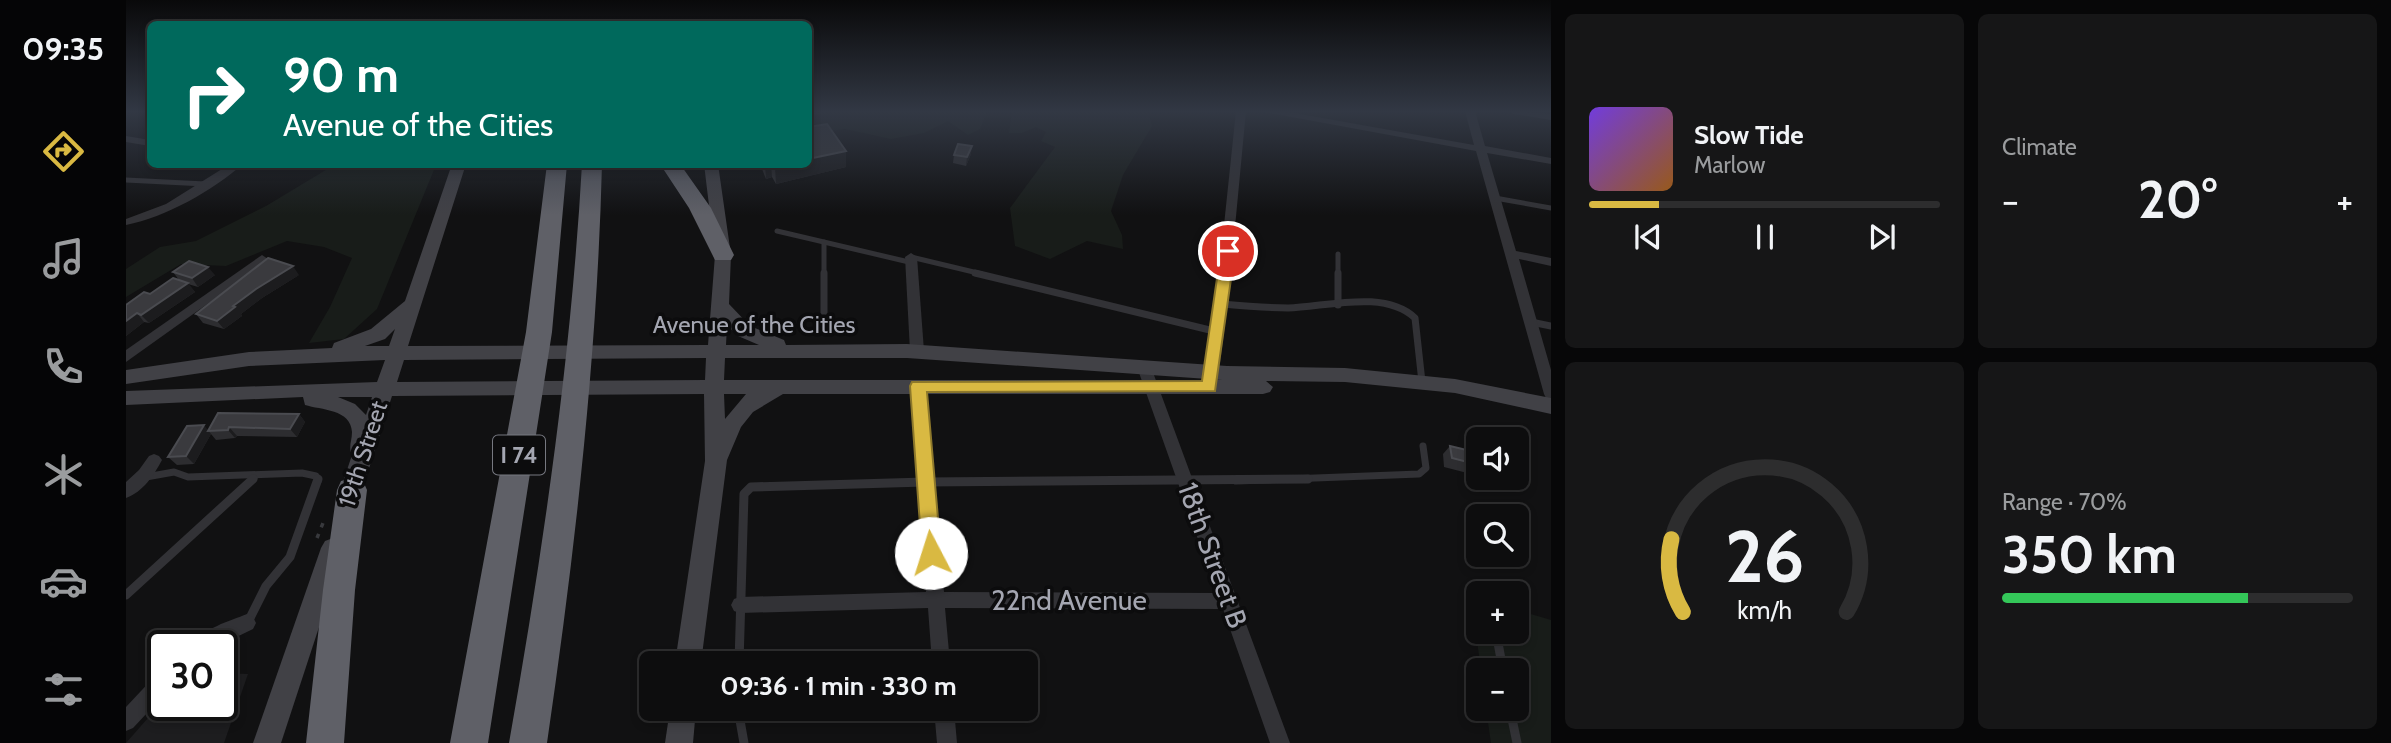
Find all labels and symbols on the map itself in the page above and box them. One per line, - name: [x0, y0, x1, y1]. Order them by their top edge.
- pin: [1198, 221, 1258, 281]
- street label: Avenue of the Cities: [653, 310, 855, 339]
- street label: 19th Street: [332, 397, 393, 510]
- road number: I 74: [493, 436, 545, 475]
- street label: 18th Street B: [1171, 478, 1255, 632]
- position arrow: [894, 516, 968, 590]
- street label: 22nd Avenue: [991, 583, 1147, 617]
- speed limit sign: 30: [147, 630, 238, 721]

